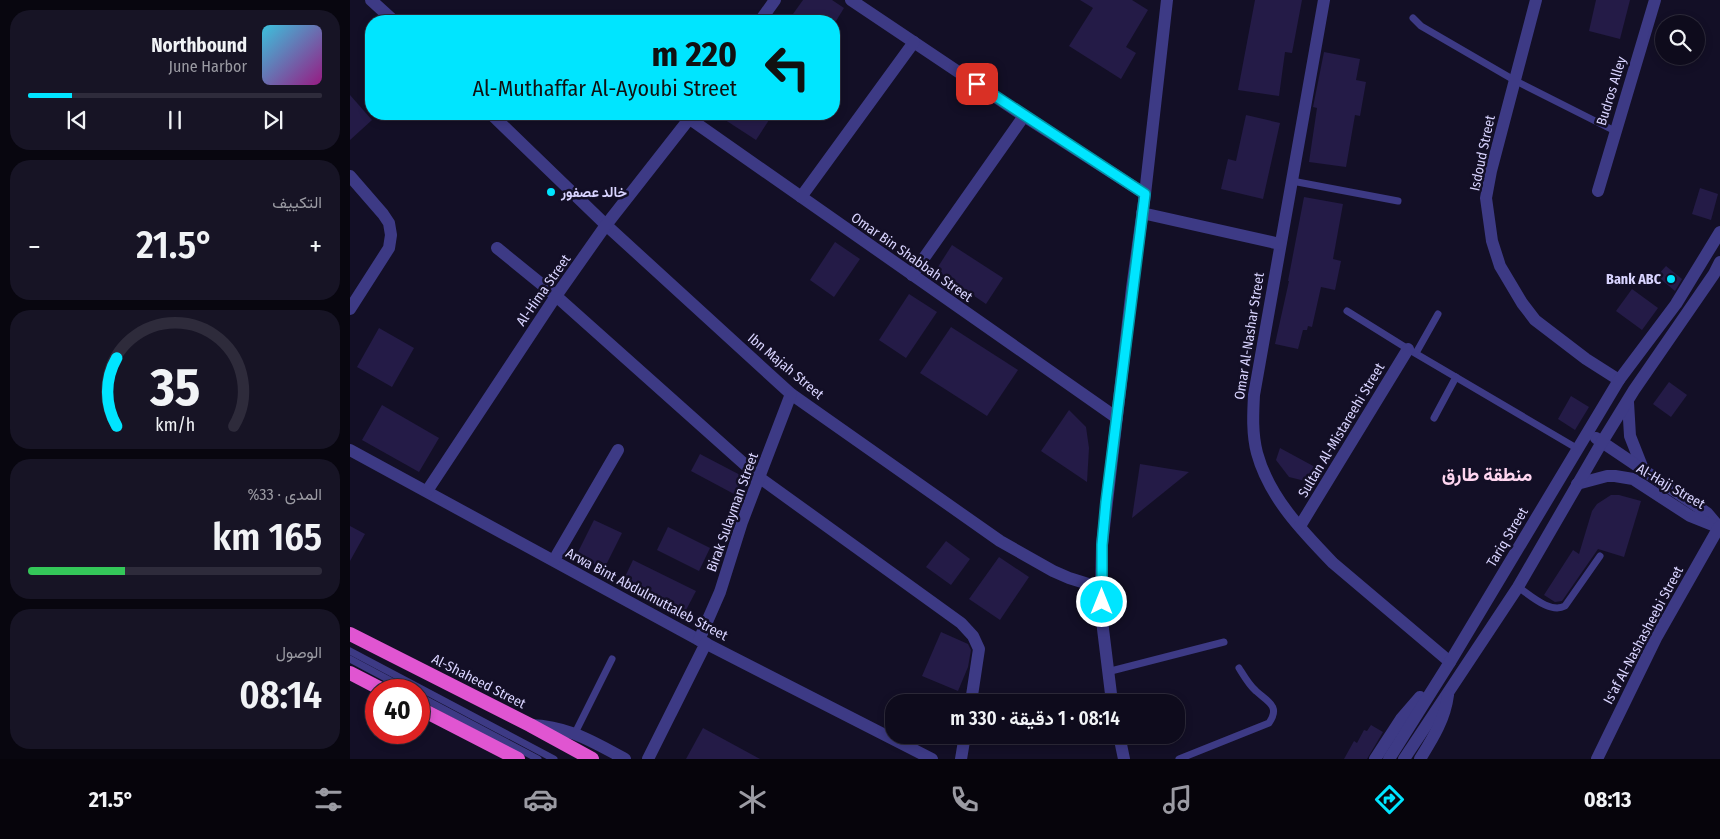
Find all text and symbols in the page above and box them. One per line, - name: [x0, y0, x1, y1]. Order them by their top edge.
- map controls: [1655, 15, 1705, 65]
- button: search: [1655, 15, 1705, 65]
- text: 220 m: [651, 33, 737, 75]
- text: Northbound: [151, 34, 247, 57]
- icon: left: [755, 35, 820, 100]
- street label: Budros Alley: [1593, 54, 1630, 128]
- text: June Harbor: [169, 57, 247, 76]
- pin: [956, 63, 998, 105]
- icon: arrive: [963, 70, 991, 98]
- text: Al-Muthaffar Al-Ayoubi Street: [472, 75, 737, 102]
- icon: previous: [63, 106, 91, 134]
- icon: pause: [161, 106, 189, 134]
- icon: next: [259, 106, 287, 134]
- street label: Isdoud Street: [1466, 113, 1499, 193]
- place label: خالد عصفور: [560, 184, 627, 201]
- marker: خالد عصفور: [545, 186, 557, 198]
- text: التكييف: [272, 193, 322, 212]
- street label: Omar Bin Shabbah Street: [848, 209, 976, 306]
- text: 21.5°: [136, 222, 214, 268]
- text: −: [28, 230, 41, 263]
- text: +: [309, 230, 322, 263]
- street label: Al-Hima Street: [513, 251, 575, 329]
- street label: Omar Al-Nashar Street: [1231, 271, 1268, 401]
- place label: Bank ABC: [1606, 271, 1662, 288]
- marker: Bank ABC: [1665, 273, 1677, 285]
- street label: Ibn Majah Street: [744, 330, 827, 403]
- text: 35: [149, 356, 200, 419]
- street label: Sultan Al-Mistareehi Street: [1295, 360, 1389, 501]
- text: km/h: [155, 414, 195, 436]
- street label: Birak Sulayman Street: [703, 450, 762, 574]
- street label: Al-Hajj Street: [1634, 460, 1708, 513]
- district label: منطقة طارق: [1442, 463, 1532, 487]
- text: المدى · 33%: [247, 485, 322, 504]
- street label: Tariq Street: [1483, 504, 1532, 570]
- text: 165 km: [212, 514, 322, 560]
- street label: Arwa Bint Abdulmuttaleb Street: [563, 545, 731, 645]
- street label: Is'af Al-Nashasheebi Street: [1600, 563, 1687, 707]
- position arrow: [1075, 575, 1127, 627]
- text: الوصول: [276, 643, 322, 662]
- street label: Al-Shaheed Street: [429, 650, 529, 713]
- text: 08:14: [239, 672, 322, 718]
- speed limit sign: 40: [365, 679, 430, 744]
- text: 08:14 · 1 دقيقة · 330 m: [950, 707, 1120, 730]
- icon: filters: [311, 782, 346, 817]
- icon: car: [523, 782, 558, 817]
- icon: climate: [735, 782, 770, 817]
- icon: phone: [947, 782, 982, 817]
- icon: music: [1160, 782, 1195, 817]
- icon: directions: [1372, 782, 1407, 817]
- text: 21.5°: [89, 786, 134, 813]
- text: 08:13: [1584, 786, 1631, 813]

